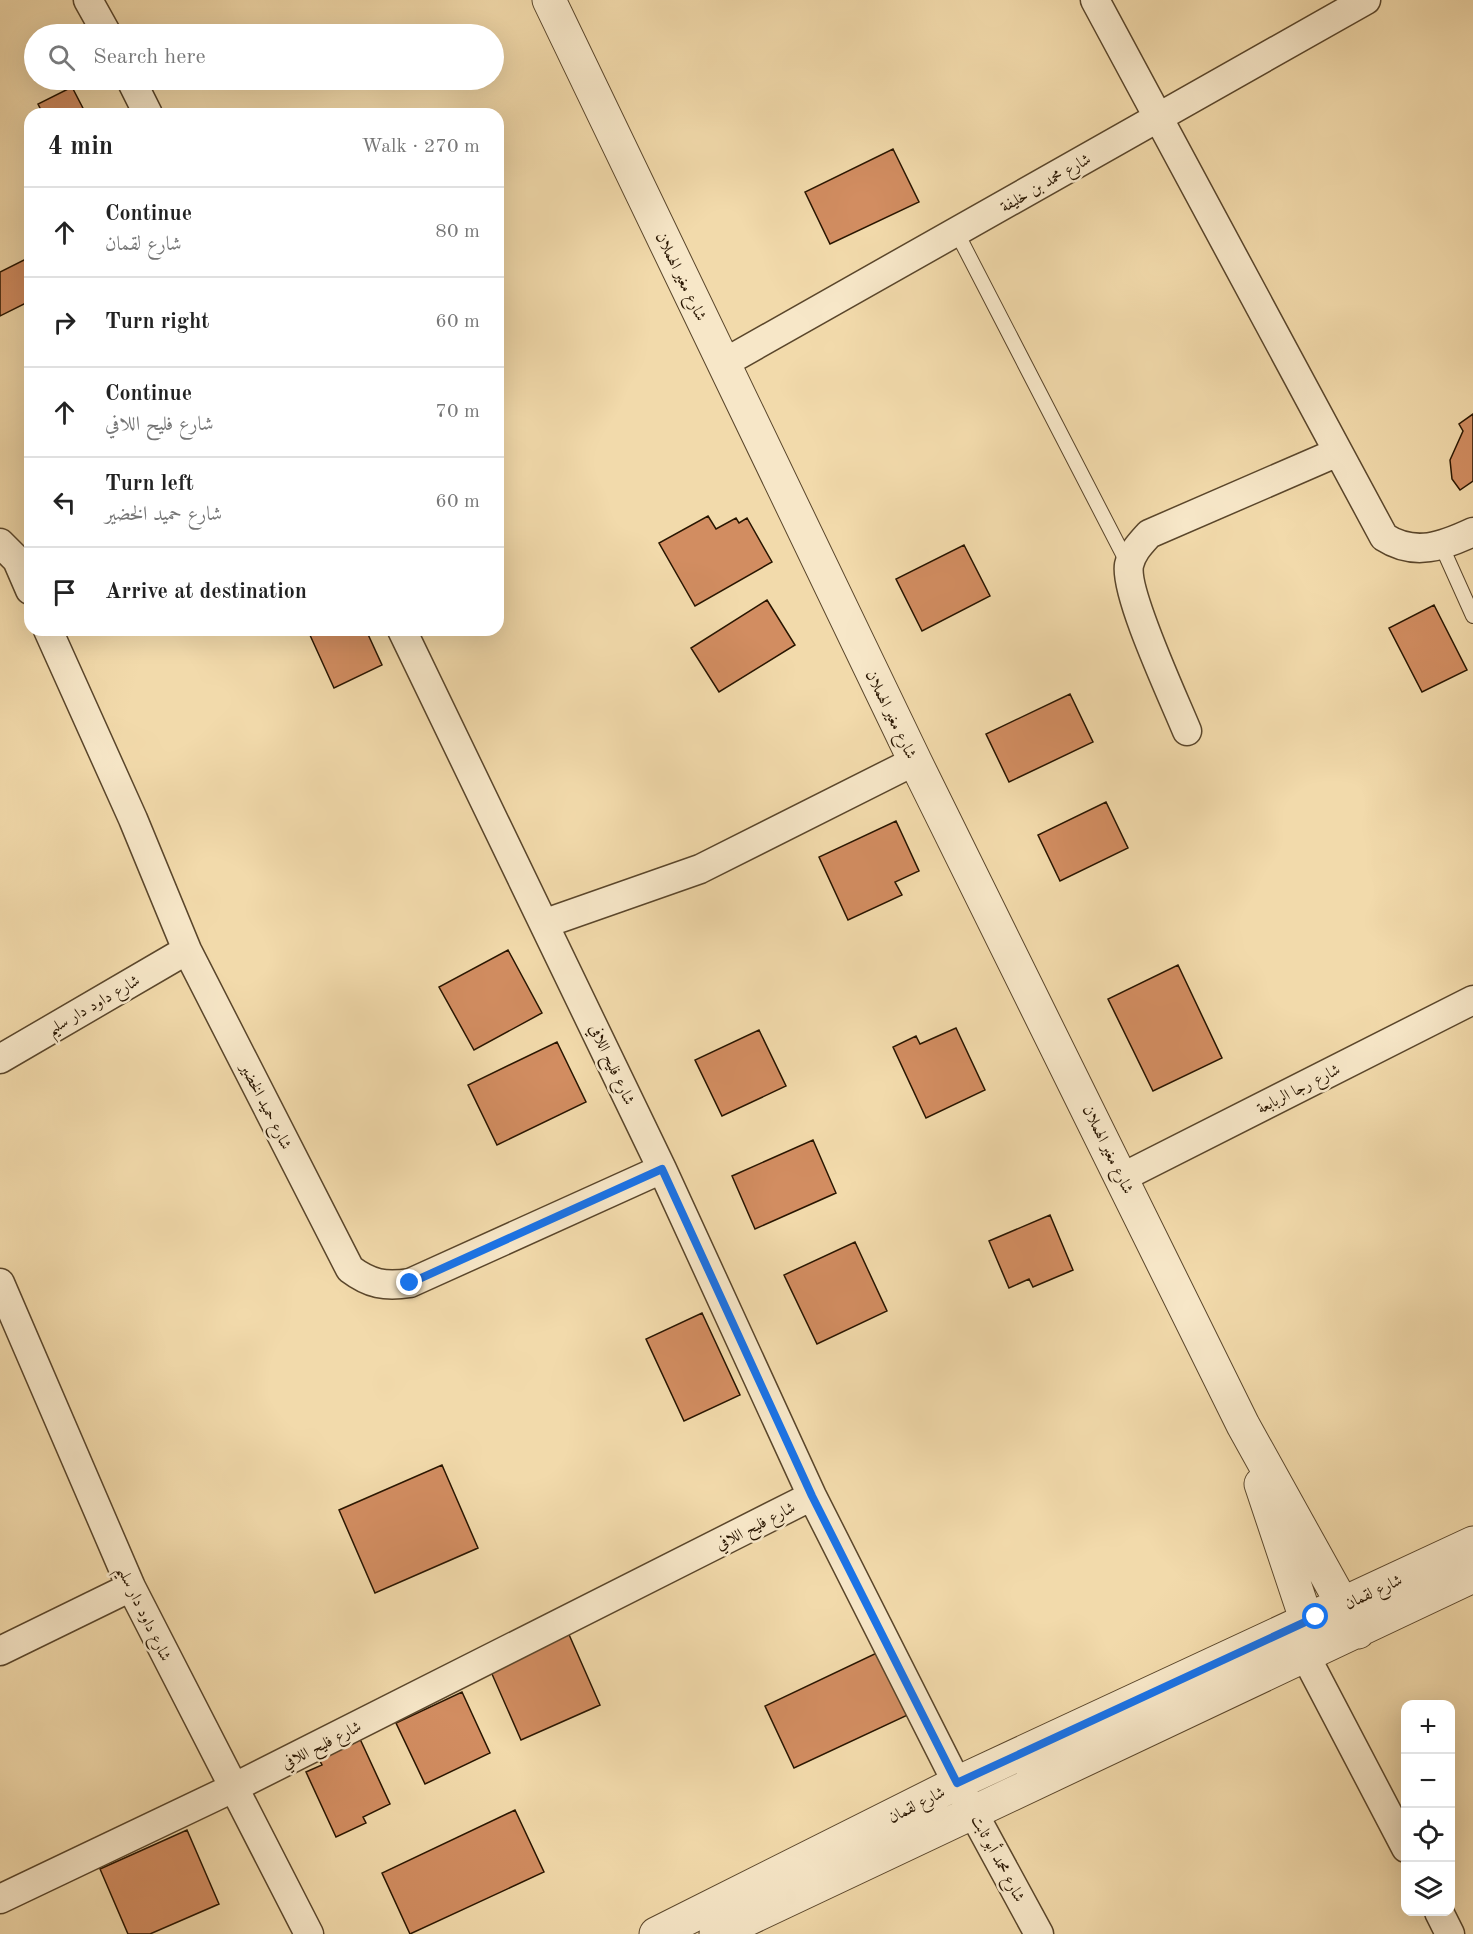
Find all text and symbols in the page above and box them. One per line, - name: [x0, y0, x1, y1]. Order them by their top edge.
- search box: [24, 24, 504, 90]
- icon: search: [45, 41, 78, 74]
- text: Search here: [93, 46, 206, 68]
- text: 4 min: [48, 134, 113, 160]
- text: Walk · 270 m: [361, 137, 480, 157]
- street label: شارع محمد بن خليفة: [998, 151, 1096, 219]
- text: Continue: [105, 203, 192, 225]
- icon: ahead: [48, 216, 81, 249]
- text: 80 m: [435, 222, 480, 242]
- street label: شارع مغير الهملان: [648, 230, 708, 325]
- text: شارع لقمان: [105, 235, 182, 255]
- icon: right: [48, 306, 81, 339]
- text: Turn right: [105, 311, 209, 333]
- text: 60 m: [435, 312, 480, 332]
- text: Continue: [105, 383, 192, 405]
- icon: ahead: [48, 396, 81, 429]
- text: 70 m: [435, 402, 480, 422]
- text: شارع فليح اللافي: [105, 415, 214, 435]
- text: Turn left: [105, 473, 194, 495]
- icon: left: [48, 486, 81, 519]
- text: 60 m: [435, 492, 480, 512]
- text: شارع حميد الخضير: [105, 505, 222, 525]
- icon: arrive: [48, 576, 81, 609]
- text: Arrive at destination: [105, 581, 307, 603]
- street label: شارع مغير الهملان: [858, 668, 918, 763]
- street label: شارع داود دار سليم: [45, 973, 146, 1045]
- street label: شارع فليح اللافي: [581, 1022, 638, 1110]
- street label: شارع حميد الخضير: [232, 1060, 294, 1154]
- street label: شارع رجا الربابعة: [1254, 1061, 1345, 1121]
- street label: شارع مغير الهملان: [1075, 1103, 1135, 1198]
- route end: [396, 1269, 422, 1295]
- street label: شارع فليح اللافي: [713, 1499, 800, 1558]
- street label: شارع داود دار سليم: [107, 1564, 173, 1667]
- street label: شارع لقمان: [1343, 1573, 1407, 1617]
- route start: [1302, 1603, 1328, 1629]
- map controls: [1401, 1700, 1455, 1916]
- button: +: [1401, 1700, 1455, 1754]
- street label: شارع فليح اللافي: [279, 1718, 366, 1777]
- button: −: [1401, 1754, 1455, 1808]
- street label: شارع لقمان: [886, 1785, 950, 1830]
- button: locate: [1401, 1808, 1455, 1862]
- street label: شارع محمد أبو ثابت: [964, 1811, 1031, 1907]
- button: layers: [1401, 1862, 1455, 1916]

